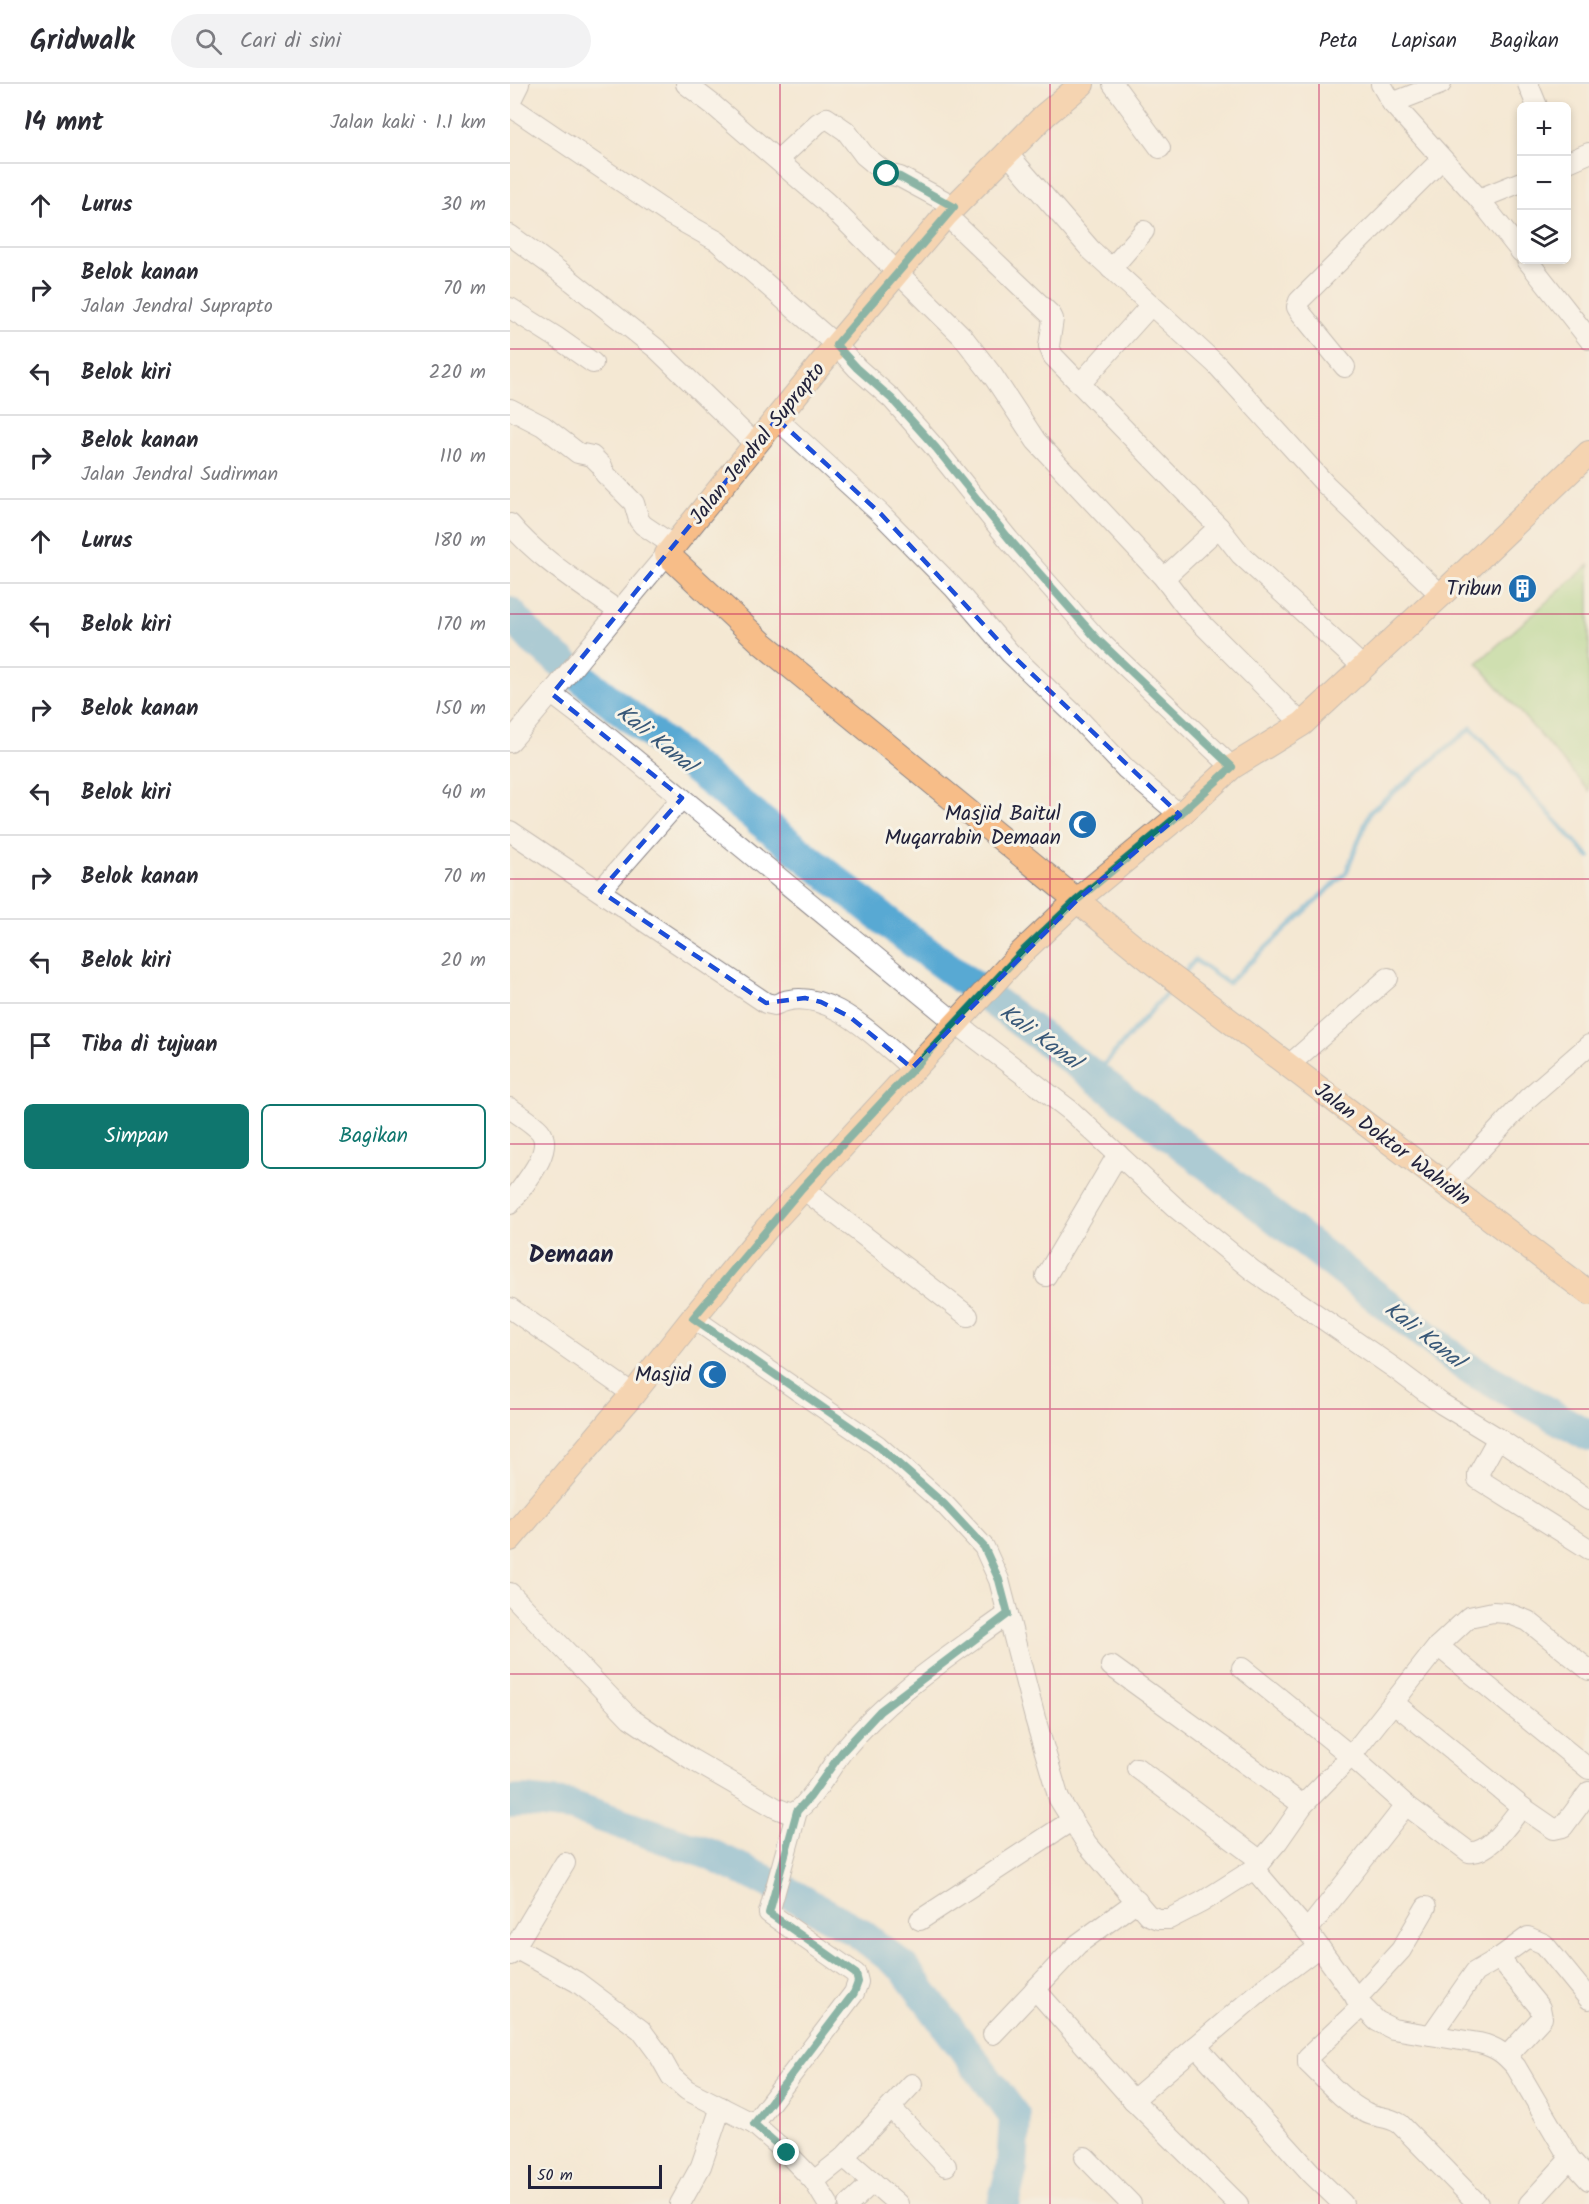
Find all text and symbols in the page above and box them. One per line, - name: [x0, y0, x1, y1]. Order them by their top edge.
- search box: [171, 14, 591, 68]
- text: Gridwalk: [30, 19, 135, 64]
- text: Cari di sini: [240, 24, 341, 59]
- icon: search: [192, 25, 225, 58]
- text: Peta: [1319, 25, 1358, 58]
- text: Lapisan: [1391, 25, 1457, 58]
- text: Bagikan: [1490, 25, 1559, 58]
- text: 14 mnt: [24, 102, 103, 144]
- map controls: [1517, 102, 1571, 264]
- button: +: [1517, 102, 1571, 156]
- text: Jalan kaki · 1.1 km: [330, 107, 486, 139]
- button: −: [1517, 156, 1571, 210]
- route start: [873, 160, 899, 186]
- text: Lurus: [81, 188, 133, 223]
- icon: ahead: [24, 189, 57, 222]
- text: 30 m: [441, 189, 486, 221]
- button: layers: [1517, 210, 1571, 264]
- text: Belok kanan: [81, 256, 198, 291]
- icon: right: [24, 273, 57, 306]
- text: 70 m: [443, 273, 486, 305]
- text: Jalan Jendral Suprapto: [81, 291, 273, 323]
- street label: Jalan Jendral Suprapto: [682, 355, 834, 533]
- text: Belok kiri: [81, 356, 171, 391]
- icon: left: [24, 357, 57, 390]
- text: 220 m: [429, 357, 486, 389]
- text: Belok kanan: [81, 424, 198, 459]
- icon: right: [24, 441, 57, 474]
- text: 110 m: [440, 441, 486, 473]
- text: Jalan Jendral Sudirman: [81, 459, 278, 491]
- text: Lurus: [81, 524, 133, 559]
- icon: ahead: [24, 525, 57, 558]
- text: 180 m: [434, 525, 486, 557]
- building icon: Tribun: [1507, 572, 1539, 604]
- place label: Tribun: [1446, 573, 1502, 606]
- text: Belok kiri: [81, 608, 171, 643]
- icon: left: [24, 609, 57, 642]
- text: 170 m: [437, 609, 486, 641]
- text: Belok kanan: [81, 692, 198, 727]
- icon: right: [24, 693, 57, 726]
- text: 150 m: [435, 693, 486, 725]
- water label: Kali Kanal: [608, 697, 706, 786]
- text: Belok kiri: [81, 776, 171, 811]
- icon: left: [24, 777, 57, 810]
- text: 40 m: [441, 777, 486, 809]
- place label: Masjid Baitul Muqarrabin Demaan: [885, 798, 1061, 855]
- mosque icon: Masjid Baitul Muqarrabin Demaan: [1066, 809, 1098, 841]
- text: Belok kanan: [81, 860, 198, 895]
- icon: right: [24, 861, 57, 894]
- text: 70 m: [443, 861, 486, 893]
- text: Belok kiri: [81, 944, 171, 979]
- icon: left: [24, 945, 57, 978]
- text: 20 m: [440, 945, 486, 977]
- water label: Kali Kanal: [991, 996, 1091, 1082]
- text: Tiba di tujuan: [81, 1028, 217, 1063]
- icon: arrive: [24, 1029, 57, 1062]
- street label: Jalan Doktor Wahidin: [1307, 1075, 1478, 1215]
- button: Simpan: [24, 1104, 249, 1169]
- button: Bagikan: [261, 1104, 486, 1169]
- district label: Demaan: [528, 1236, 614, 1275]
- water label: Kali Kanal: [1376, 1293, 1475, 1381]
- mosque icon: Masjid: [696, 1358, 728, 1390]
- place label: Masjid: [635, 1359, 692, 1392]
- route end: [773, 2139, 799, 2165]
- scale bar: [528, 2162, 662, 2190]
- text: 50 m: [537, 2163, 573, 2188]

